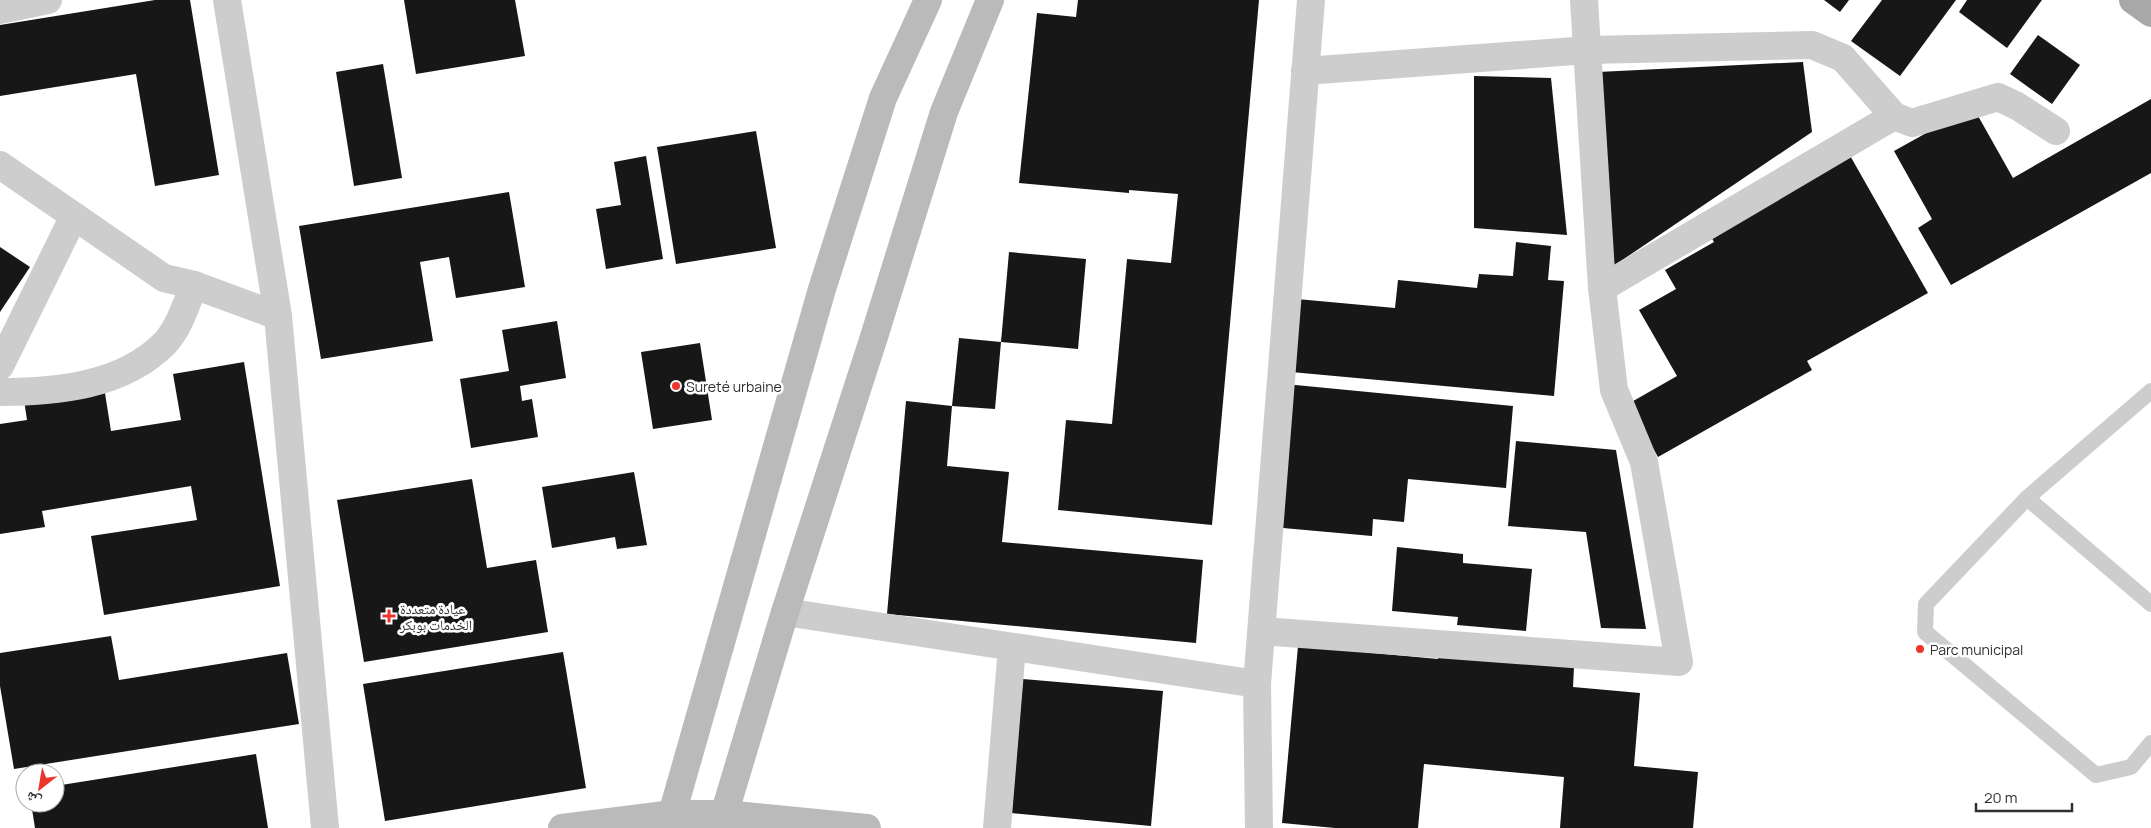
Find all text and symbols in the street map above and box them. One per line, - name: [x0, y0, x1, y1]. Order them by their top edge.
- place label: Sureté urbaine: [686, 377, 782, 396]
- marker: Sureté urbaine: [670, 380, 682, 392]
- place label: عيادة متعددة الخدمات بوبكر: [399, 599, 472, 634]
- marker: عيادة متعددة الخدمات بوبكر: [382, 609, 396, 623]
- place label: Parc municipal: [1930, 640, 2023, 659]
- marker: Parc municipal: [1914, 643, 1926, 655]
- north arrow: [15, 763, 65, 813]
- scale bar: [1976, 780, 2072, 812]
- text: 20 m: [1984, 787, 2017, 808]
- text: ش: [22, 788, 44, 812]

